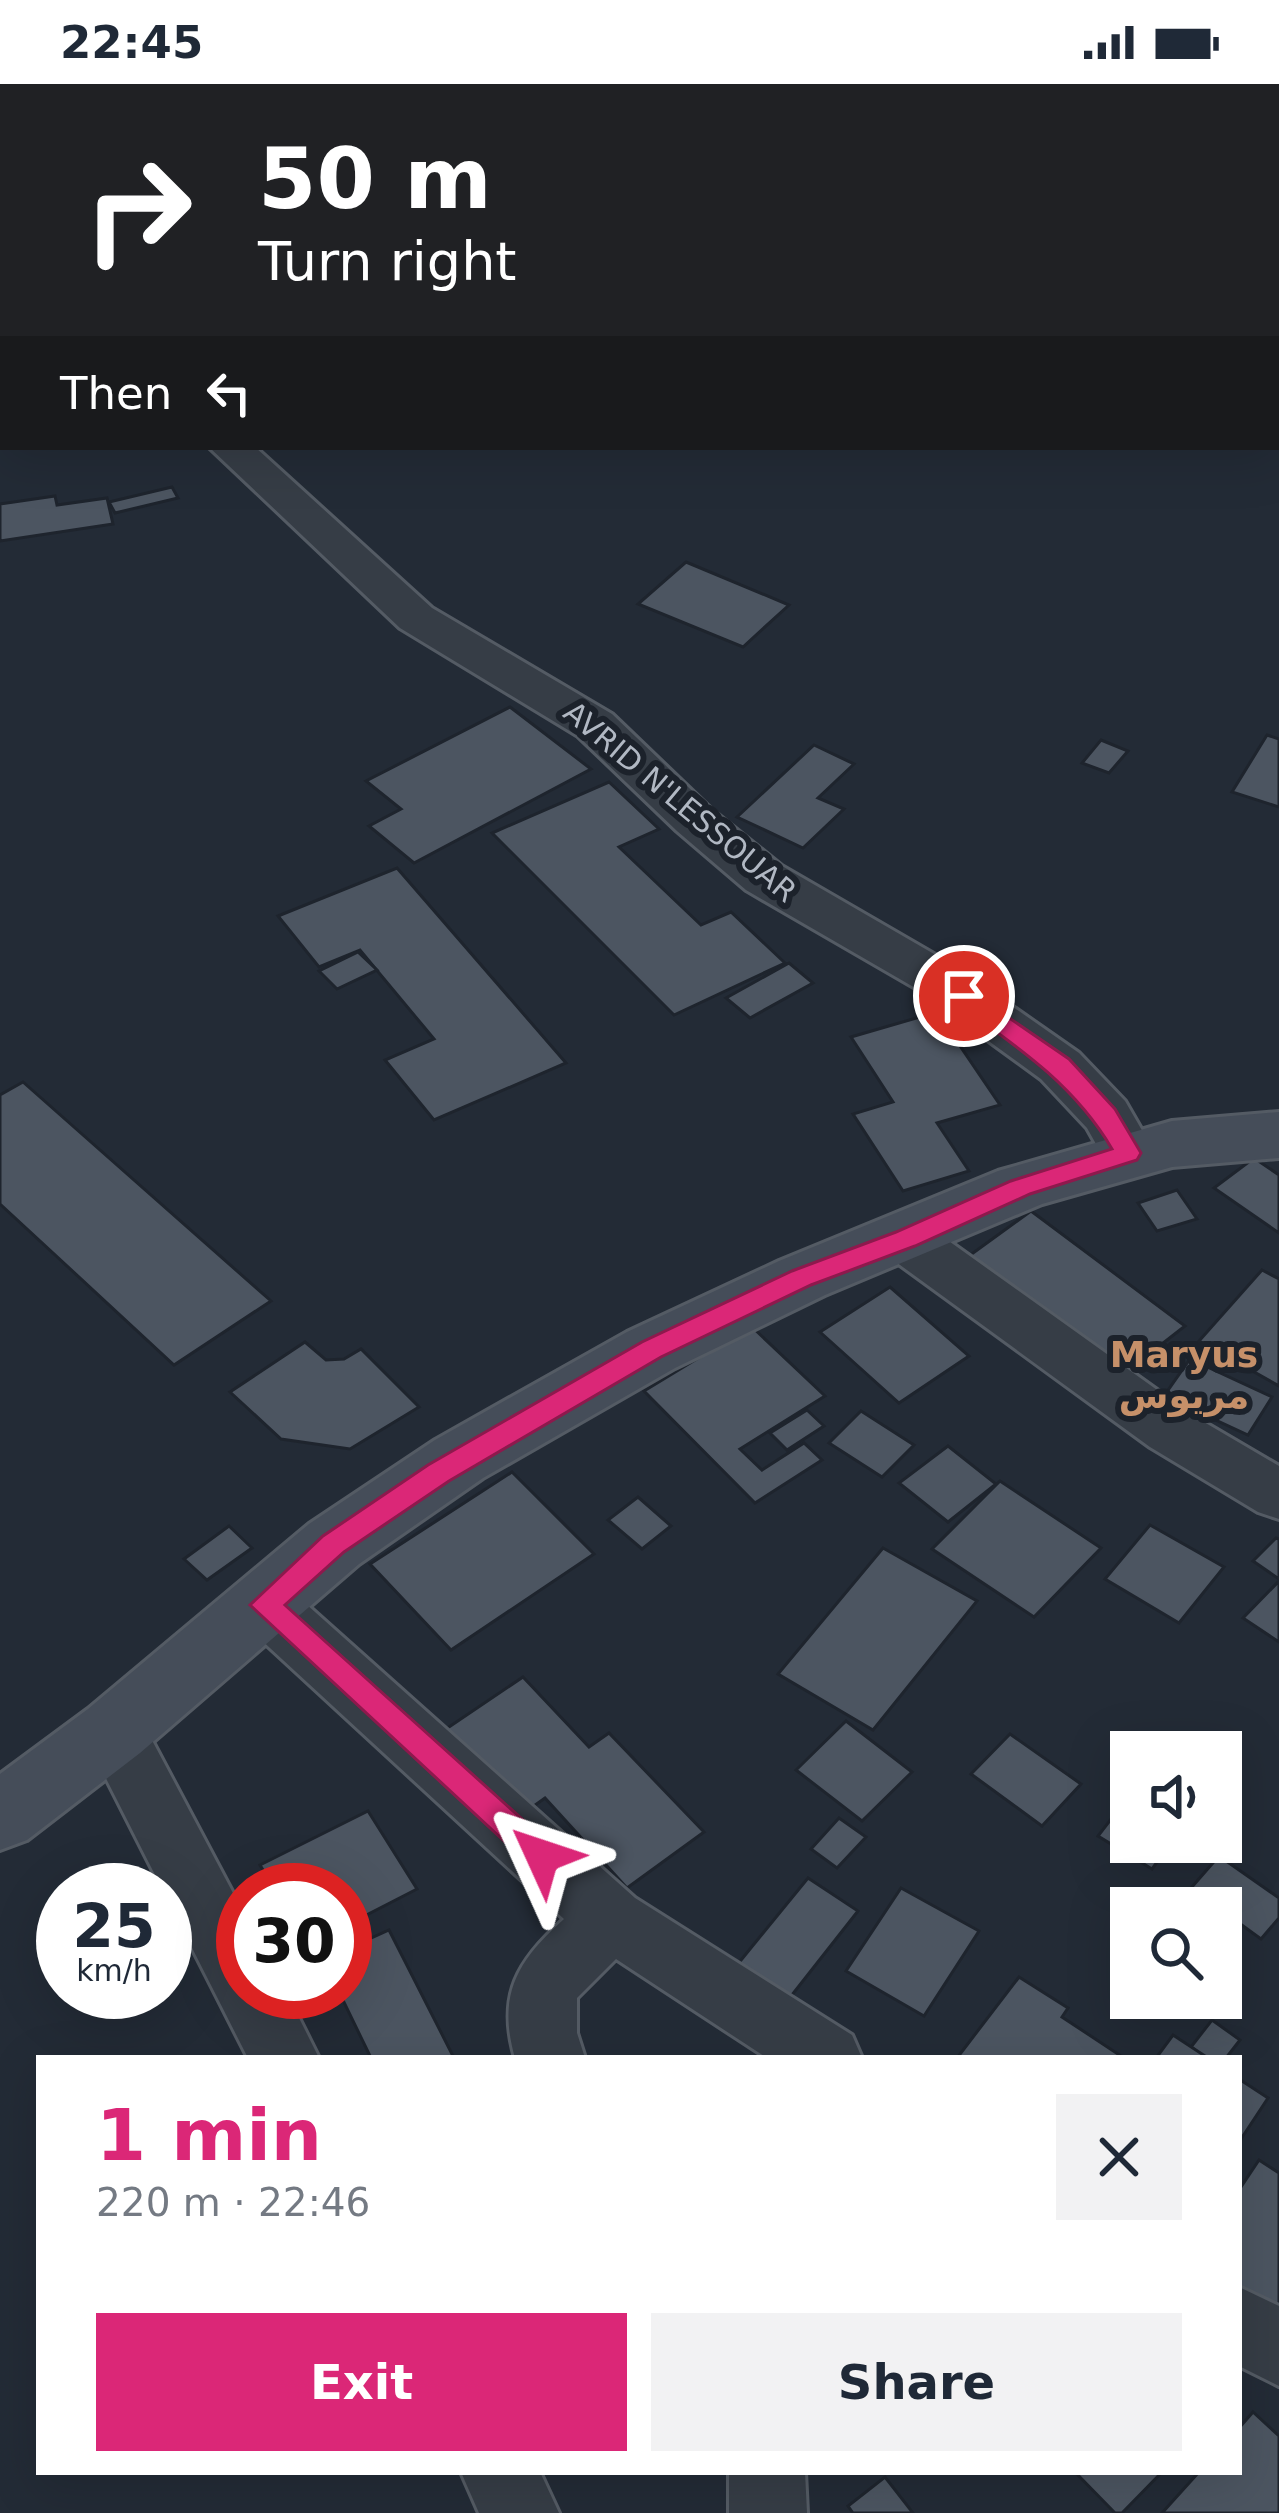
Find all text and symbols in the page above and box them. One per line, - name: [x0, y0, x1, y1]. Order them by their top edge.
- text: 22:45: [60, 16, 203, 69]
- text: 50 m: [258, 130, 492, 228]
- icon: right: [60, 132, 216, 288]
- text: Turn right: [258, 230, 517, 293]
- icon: left: [196, 360, 262, 426]
- text: Then: [60, 367, 172, 420]
- street label: AVRID N'LESSOUAR: [557, 694, 804, 909]
- pin: [913, 945, 1015, 1047]
- icon: arrive: [931, 963, 997, 1029]
- district label: Maryus مريوس: [1110, 1334, 1258, 1417]
- map controls: [1110, 1731, 1242, 2019]
- button: sound: [1110, 1731, 1242, 1863]
- position arrow: [479, 1793, 605, 1919]
- speed limit sign: 30: [216, 1863, 372, 2019]
- button: search: [1110, 1887, 1242, 2019]
- text: 25: [72, 1891, 156, 1961]
- text: km/h: [76, 1953, 152, 1988]
- text: 1 min: [96, 2093, 322, 2177]
- button: close: [1056, 2094, 1182, 2220]
- text: 220 m · 22:46: [96, 2180, 370, 2225]
- button: Exit: [96, 2313, 627, 2451]
- button: Share: [651, 2313, 1182, 2451]

